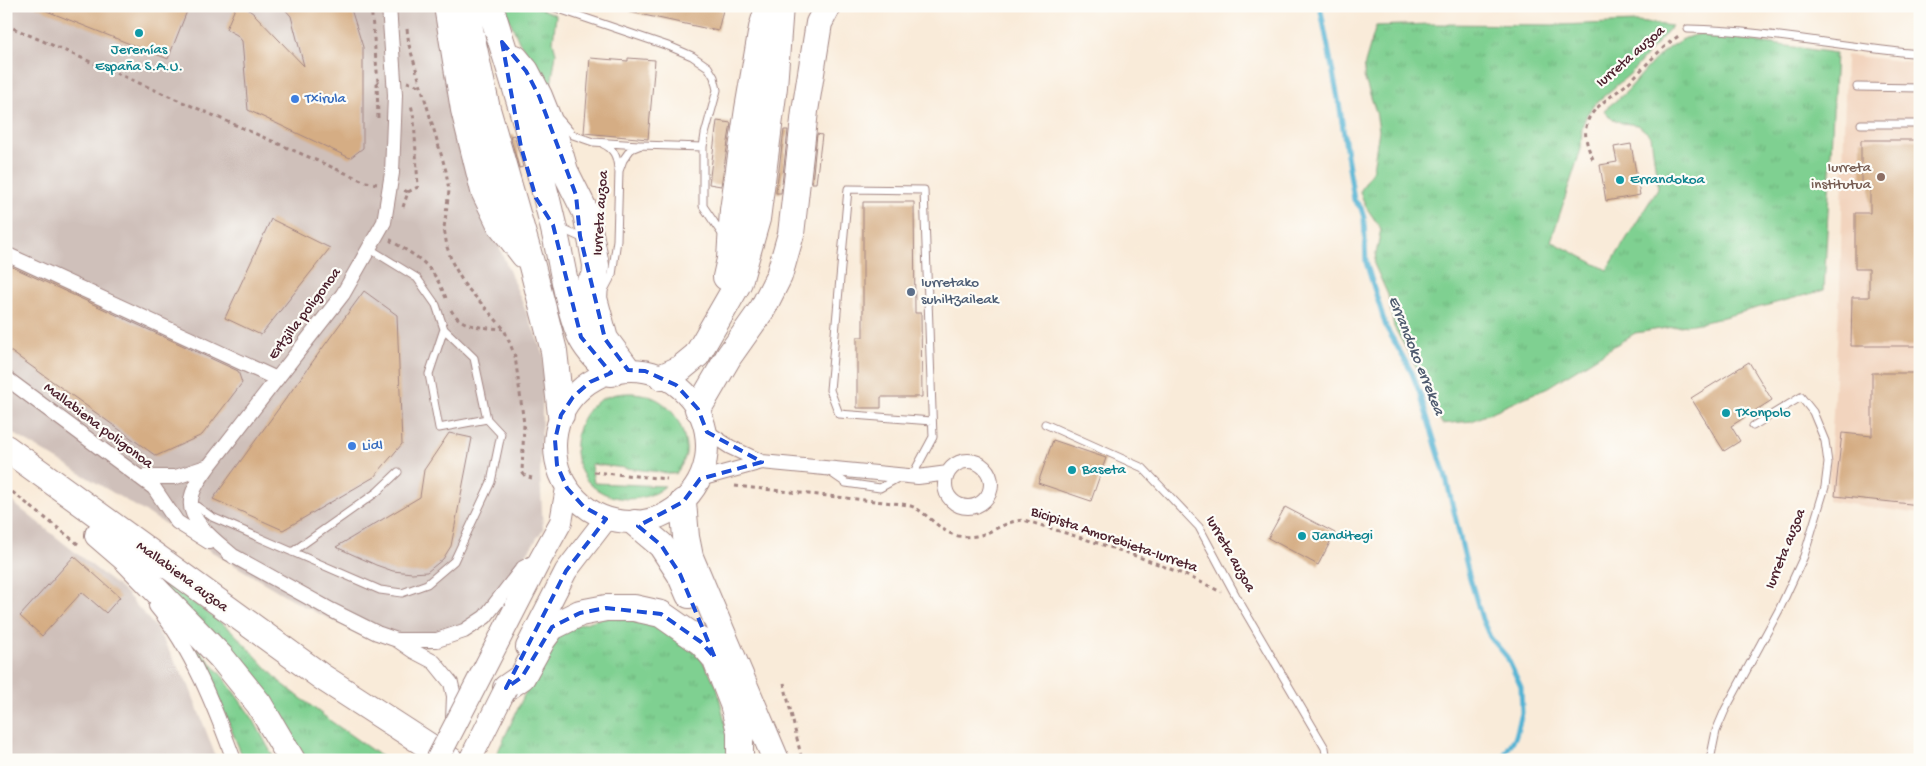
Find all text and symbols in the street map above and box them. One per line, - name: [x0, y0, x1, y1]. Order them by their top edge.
- street label: Iurreta auzoa: [1593, 22, 1670, 92]
- marker: Jeremías España S.A.U.: [133, 27, 145, 39]
- place label: Jeremías España S.A.U.: [95, 41, 183, 76]
- place label: Txirula: [304, 90, 347, 108]
- marker: Txirula: [289, 93, 301, 105]
- place label: Iurreta institutua: [1811, 159, 1872, 194]
- street label: Iurreta auzoa: [589, 169, 613, 256]
- place label: Errandokoa: [1630, 171, 1705, 189]
- marker: Iurreta institutua: [1875, 171, 1887, 183]
- marker: Errandokoa: [1614, 174, 1626, 186]
- street label: Ertzilla poligonoa: [265, 264, 346, 364]
- place label: Iurretako suhiltzaileak: [921, 274, 1000, 309]
- marker: Iurretako suhiltzaileak: [905, 286, 917, 298]
- water label: Errandoko errekea: [1382, 294, 1448, 419]
- street label: Mallabiena poligonoa: [40, 379, 157, 474]
- place label: Txonpolo: [1735, 404, 1791, 422]
- marker: Txonpolo: [1720, 407, 1732, 419]
- place label: Lidl: [362, 437, 383, 455]
- marker: Lidl: [346, 440, 358, 452]
- place label: Baseta: [1081, 461, 1126, 479]
- marker: Baseta: [1066, 464, 1078, 476]
- street label: Bicipista Amorebieta-Iurreta: [1027, 503, 1200, 577]
- street label: Iurreta auzoa: [1762, 506, 1811, 592]
- street label: Iurreta auzoa: [1201, 513, 1259, 596]
- place label: Janditegi: [1312, 527, 1373, 545]
- marker: Janditegi: [1296, 530, 1308, 542]
- street label: Mallabiena auzoa: [132, 537, 232, 617]

